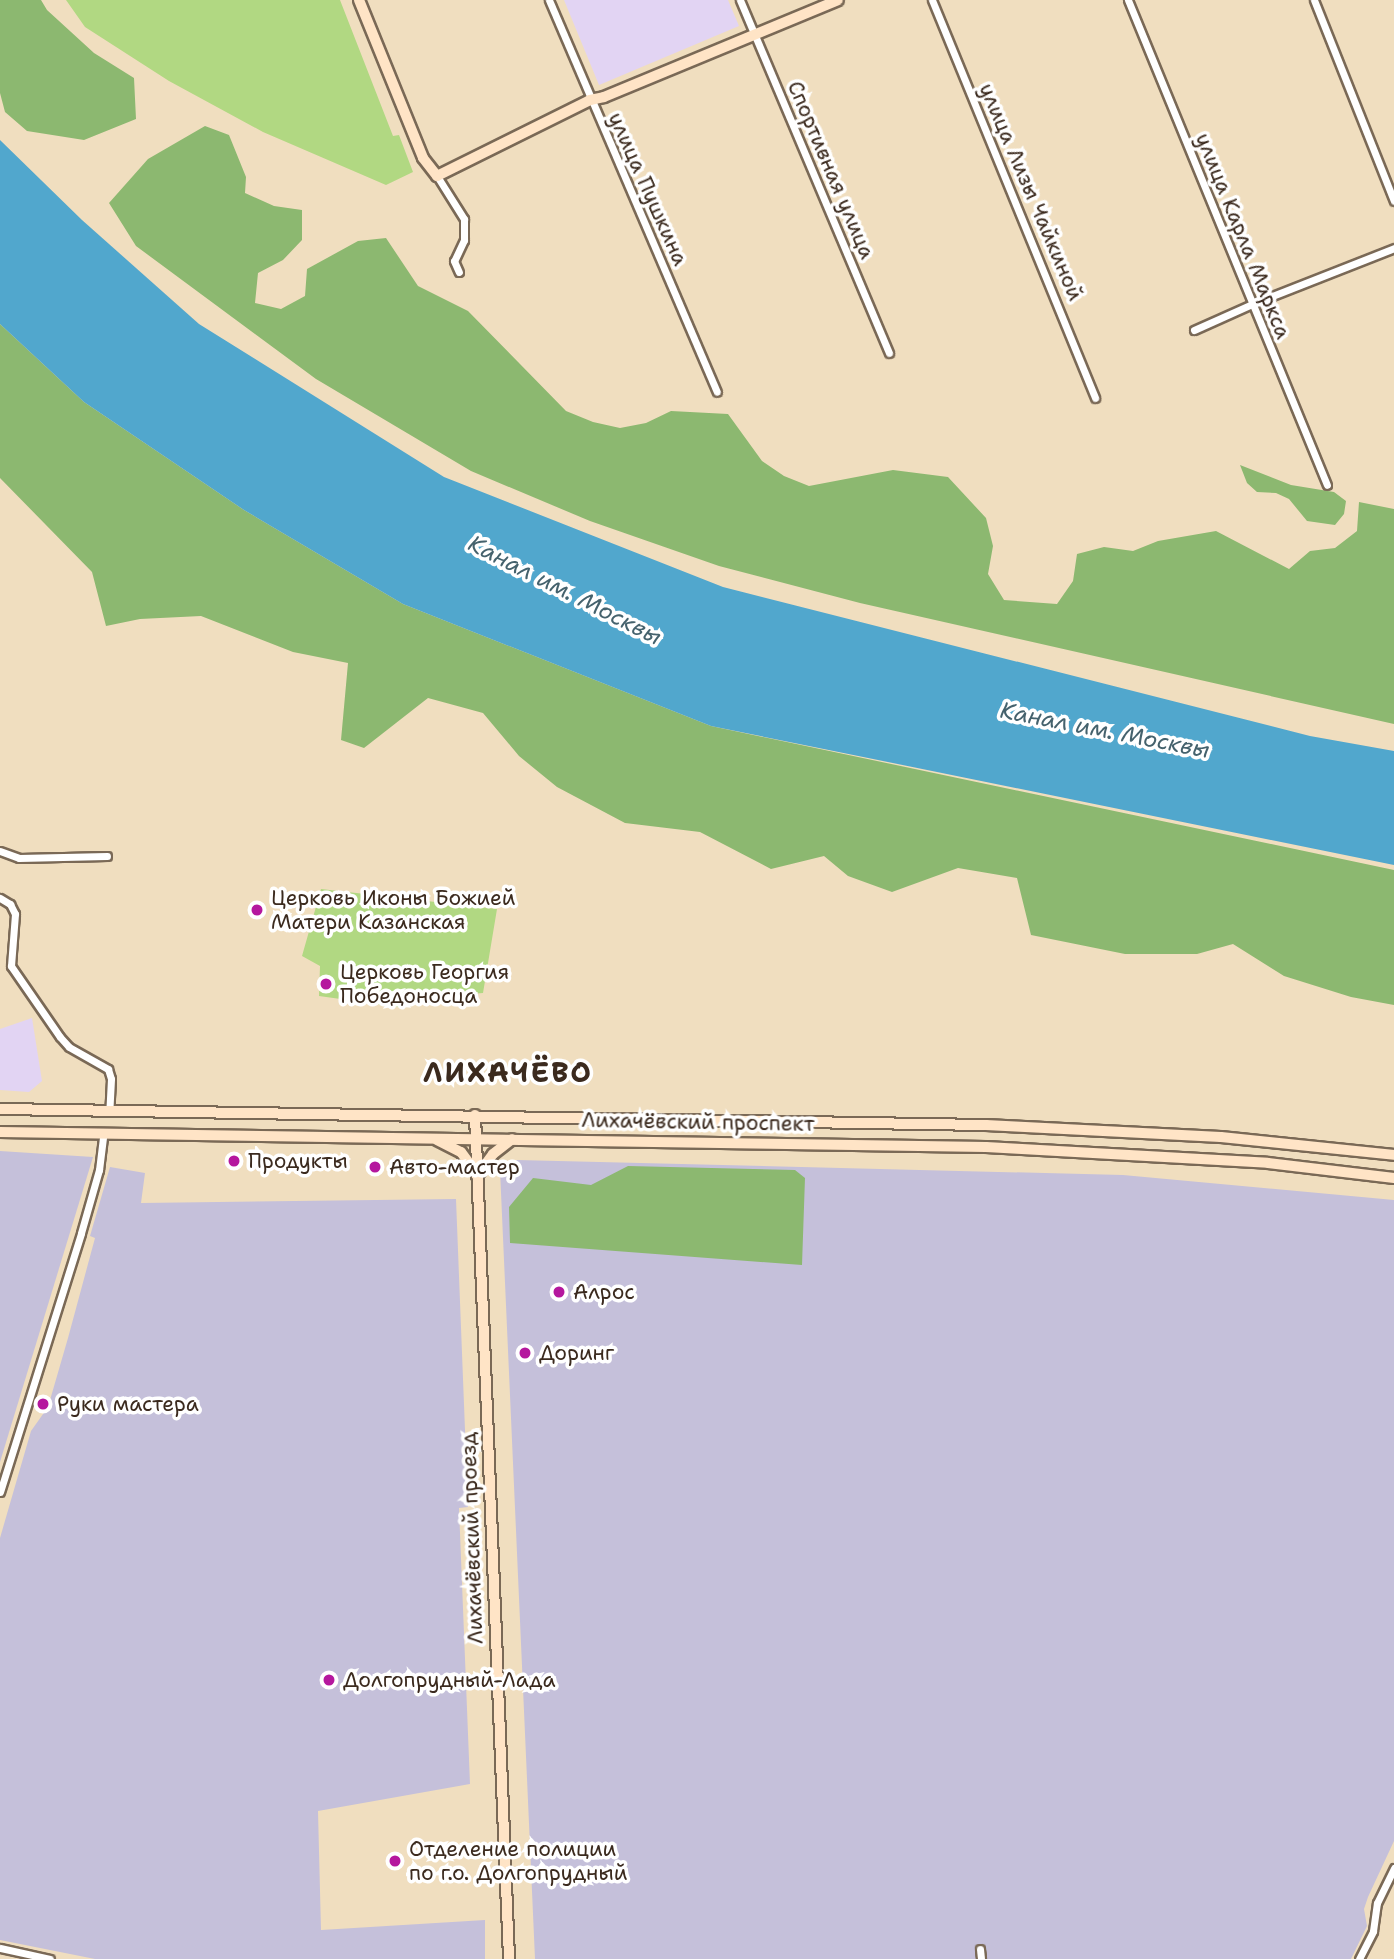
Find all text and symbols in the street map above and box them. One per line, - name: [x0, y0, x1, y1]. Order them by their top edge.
- street label: Спортивная улица: [782, 77, 880, 263]
- street label: улица Лизы Чайкиной: [974, 80, 1088, 304]
- street label: улица Пушкина: [603, 109, 693, 269]
- street label: улица Карла Маркса: [1190, 129, 1296, 343]
- water label: Канал им. Москвы: [464, 529, 666, 651]
- water label: Канал им. Москвы: [998, 696, 1212, 764]
- place label: Церковь Иконы Божией Матери Казанская: [271, 885, 515, 935]
- marker: Церковь Иконы Божией Матери Казанская: [249, 902, 265, 918]
- place label: Церковь Георгия Победоносца: [340, 959, 509, 1009]
- marker: Церковь Георгия Победоносца: [318, 976, 334, 992]
- district label: ЛИХАЧЁВО: [424, 1055, 592, 1089]
- street label: Лихачёвский проспект: [581, 1107, 815, 1137]
- place label: Продукты: [248, 1148, 348, 1174]
- marker: Продукты: [226, 1153, 242, 1169]
- place label: Авто-мастер: [389, 1154, 520, 1180]
- marker: Авто-мастер: [367, 1159, 383, 1175]
- place label: Алрос: [573, 1279, 635, 1305]
- marker: Алрос: [551, 1284, 567, 1300]
- place label: Доринг: [539, 1340, 614, 1366]
- marker: Доринг: [517, 1345, 533, 1361]
- place label: Руки мастера: [57, 1391, 199, 1417]
- marker: Руки мастера: [35, 1396, 51, 1412]
- street label: Лихачёвский проезд: [456, 1431, 488, 1645]
- place label: Долгопрудный-Лада: [343, 1667, 555, 1693]
- marker: Долгопрудный-Лада: [321, 1672, 337, 1688]
- place label: Отделение полиции по г.о. Долгопрудный: [409, 1836, 627, 1886]
- marker: Отделение полиции по г.о. Долгопрудный: [387, 1853, 403, 1869]

